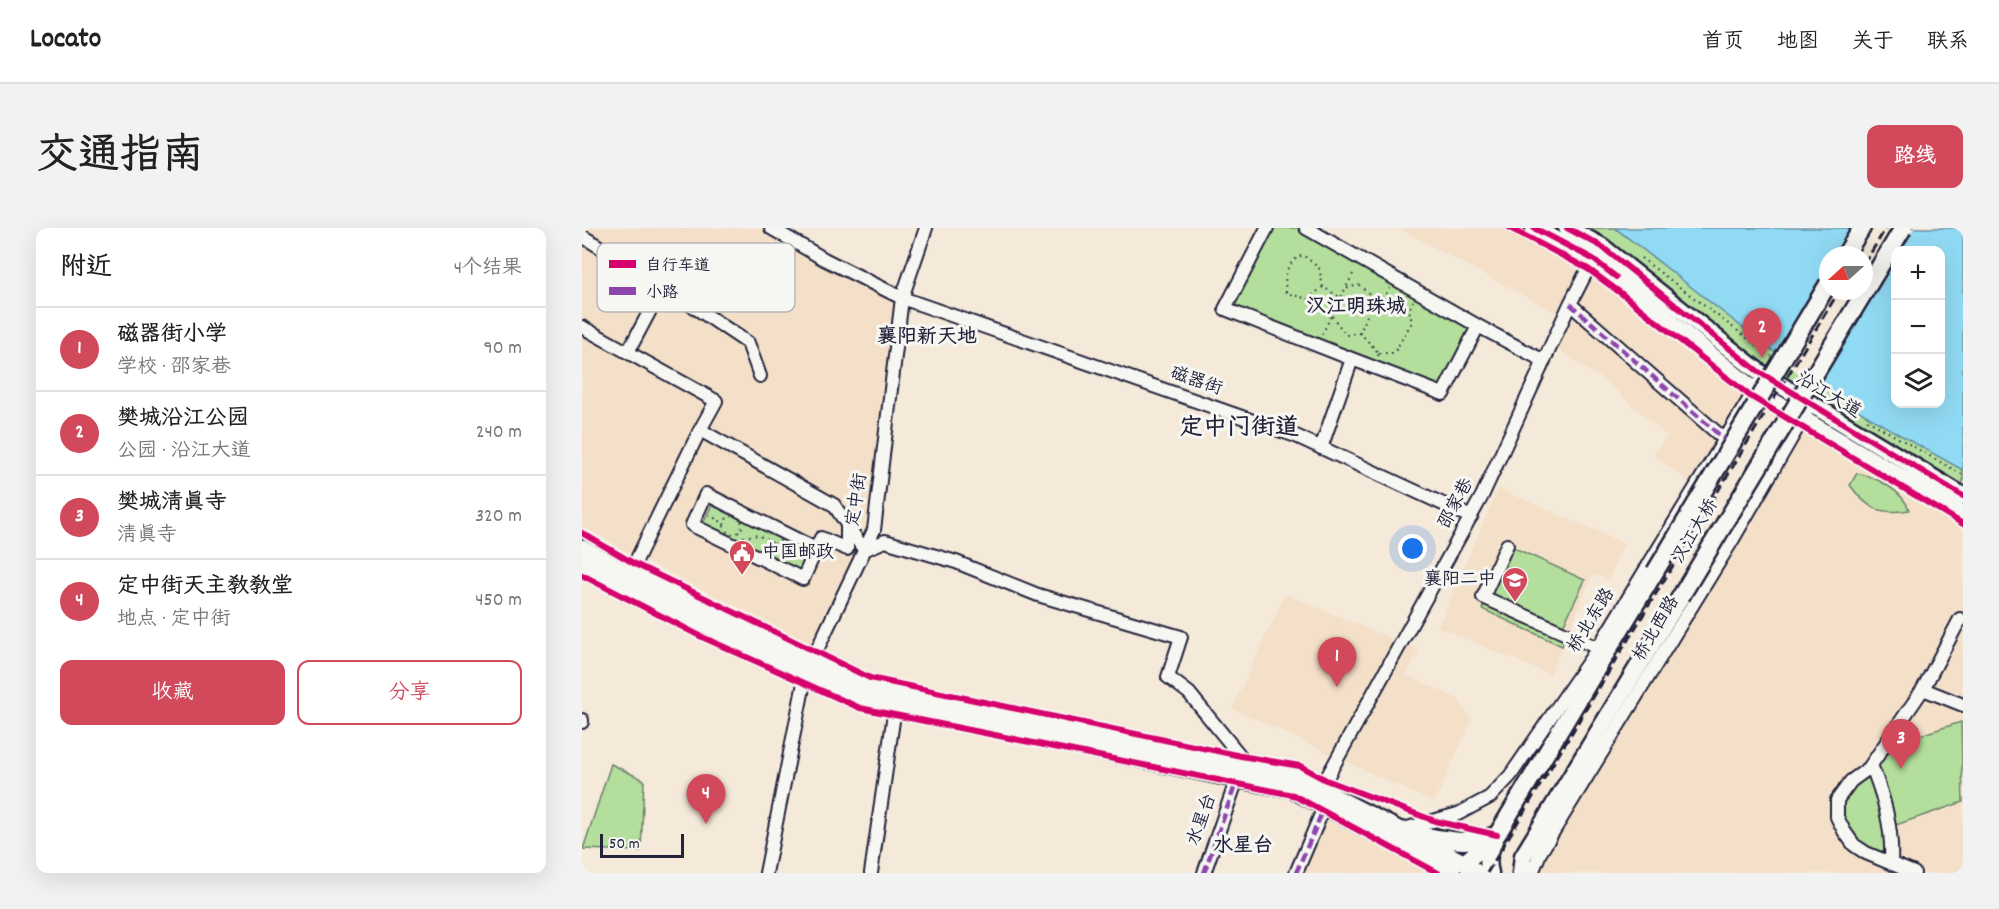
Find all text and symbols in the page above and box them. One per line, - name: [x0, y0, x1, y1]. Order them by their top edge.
- text: Locato: [30, 21, 101, 61]
- text: 首页: [1702, 28, 1744, 58]
- text: 地图: [1777, 28, 1819, 58]
- text: 关于: [1852, 28, 1894, 58]
- text: 联系: [1927, 28, 1969, 58]
- button: 路线: [1867, 125, 1963, 188]
- text: 交通指南: [36, 129, 204, 189]
- legend: [597, 243, 795, 312]
- north arrow: [1819, 246, 1873, 300]
- map controls: [1891, 246, 1945, 408]
- button: +: [1891, 246, 1945, 300]
- text: 附近: [60, 250, 112, 287]
- text: 4个结果: [454, 255, 522, 283]
- text: 自行车道: [646, 255, 710, 278]
- text: 小路: [646, 282, 678, 305]
- district label: 汉江明珠城: [1306, 294, 1406, 322]
- button: −: [1891, 300, 1945, 354]
- pin: 2: [1742, 308, 1782, 358]
- text: 磁器街小学: [117, 320, 227, 351]
- district label: 襄阳新天地: [877, 324, 977, 352]
- text: 1: [77, 335, 82, 363]
- text: 90 m: [484, 335, 522, 363]
- text: 学校 · 邵家巷: [117, 354, 231, 382]
- button: layers: [1891, 354, 1945, 408]
- street label: 磁器街: [1166, 361, 1226, 403]
- street label: 沿江大道: [1791, 367, 1865, 425]
- text: 樊城沿江公园: [117, 404, 249, 435]
- district label: 定中门街道: [1179, 412, 1299, 446]
- text: 2: [75, 419, 84, 447]
- text: 240 m: [476, 419, 522, 447]
- text: 公园 · 沿江大道: [117, 438, 251, 466]
- street label: 定中街: [841, 471, 875, 529]
- street label: 邵家巷: [1433, 474, 1481, 534]
- text: 樊城清真寺: [117, 488, 227, 519]
- street label: 汉江大桥: [1667, 495, 1725, 569]
- text: 3: [75, 503, 84, 531]
- text: 320 m: [475, 503, 522, 531]
- text: 清真寺: [117, 522, 177, 550]
- your location: [1398, 534, 1427, 563]
- public building icon: 中国邮政: [727, 538, 757, 576]
- place label: 中国邮政: [762, 541, 834, 566]
- school or university icon: 襄阳二中: [1500, 565, 1530, 603]
- place label: 襄阳二中: [1424, 568, 1496, 593]
- text: 定中街天主教教堂: [117, 572, 293, 603]
- street label: 桥北东路: [1562, 584, 1622, 658]
- text: 4: [75, 587, 84, 615]
- text: 450 m: [475, 587, 522, 615]
- street label: 桥北西路: [1628, 592, 1686, 666]
- text: 地点 · 定中街: [117, 606, 231, 634]
- pin: 1: [1318, 638, 1356, 687]
- button: 收藏: [60, 660, 285, 725]
- button: 分享: [297, 660, 522, 725]
- pin: 3: [1882, 720, 1920, 769]
- pin: 4: [686, 774, 726, 824]
- street label: 水星台: [1182, 790, 1224, 850]
- scale bar: [600, 831, 684, 858]
- text: 50 m: [609, 833, 640, 856]
- district label: 水星台: [1213, 833, 1273, 861]

